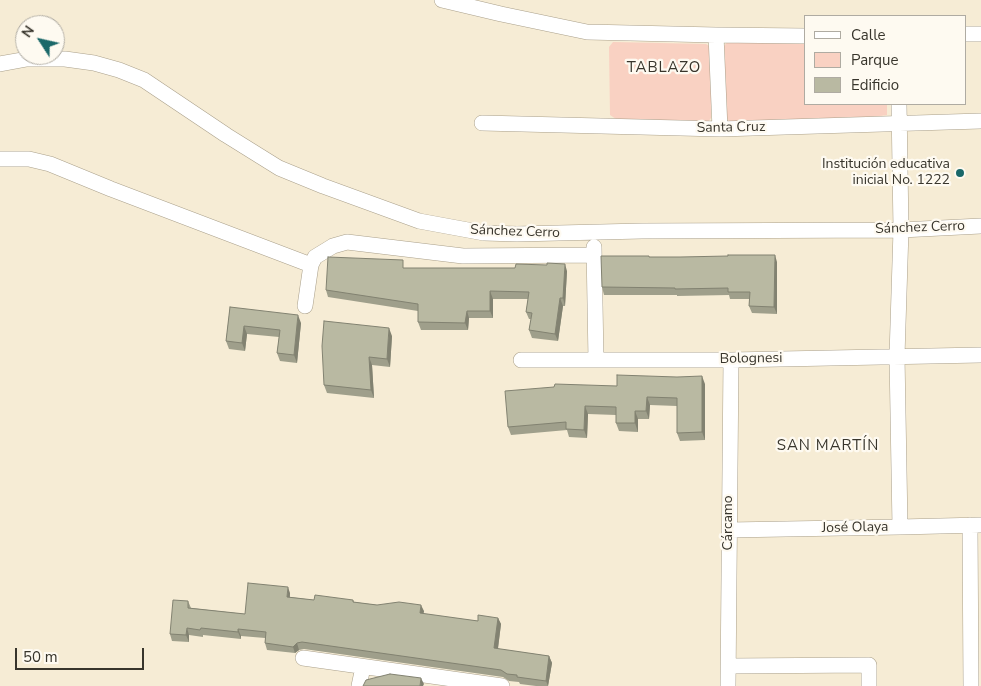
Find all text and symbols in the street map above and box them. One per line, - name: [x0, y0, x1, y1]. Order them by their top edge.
- north arrow: [15, 15, 65, 65]
- legend: [804, 15, 966, 105]
- text: N: [17, 22, 39, 41]
- text: Calle: [851, 25, 886, 45]
- text: Parque: [851, 50, 899, 70]
- district label: TABLAZO: [626, 59, 702, 77]
- text: Edificio: [851, 75, 899, 95]
- street label: Santa Cruz: [697, 119, 765, 137]
- place label: Institución educativa inicial No. 1222: [822, 157, 950, 190]
- marker: Institución educativa inicial No. 1222: [954, 167, 966, 179]
- street label: Sánchez Cerro: [875, 218, 965, 238]
- street label: Sánchez Cerro: [470, 222, 560, 242]
- street label: Bolognesi: [720, 350, 782, 368]
- district label: SAN MARTÍN: [775, 437, 881, 455]
- street label: Cárcamo: [721, 495, 737, 551]
- street label: José Olaya: [821, 519, 889, 537]
- scale bar: [18, 638, 146, 670]
- text: 50 m: [23, 647, 58, 667]

